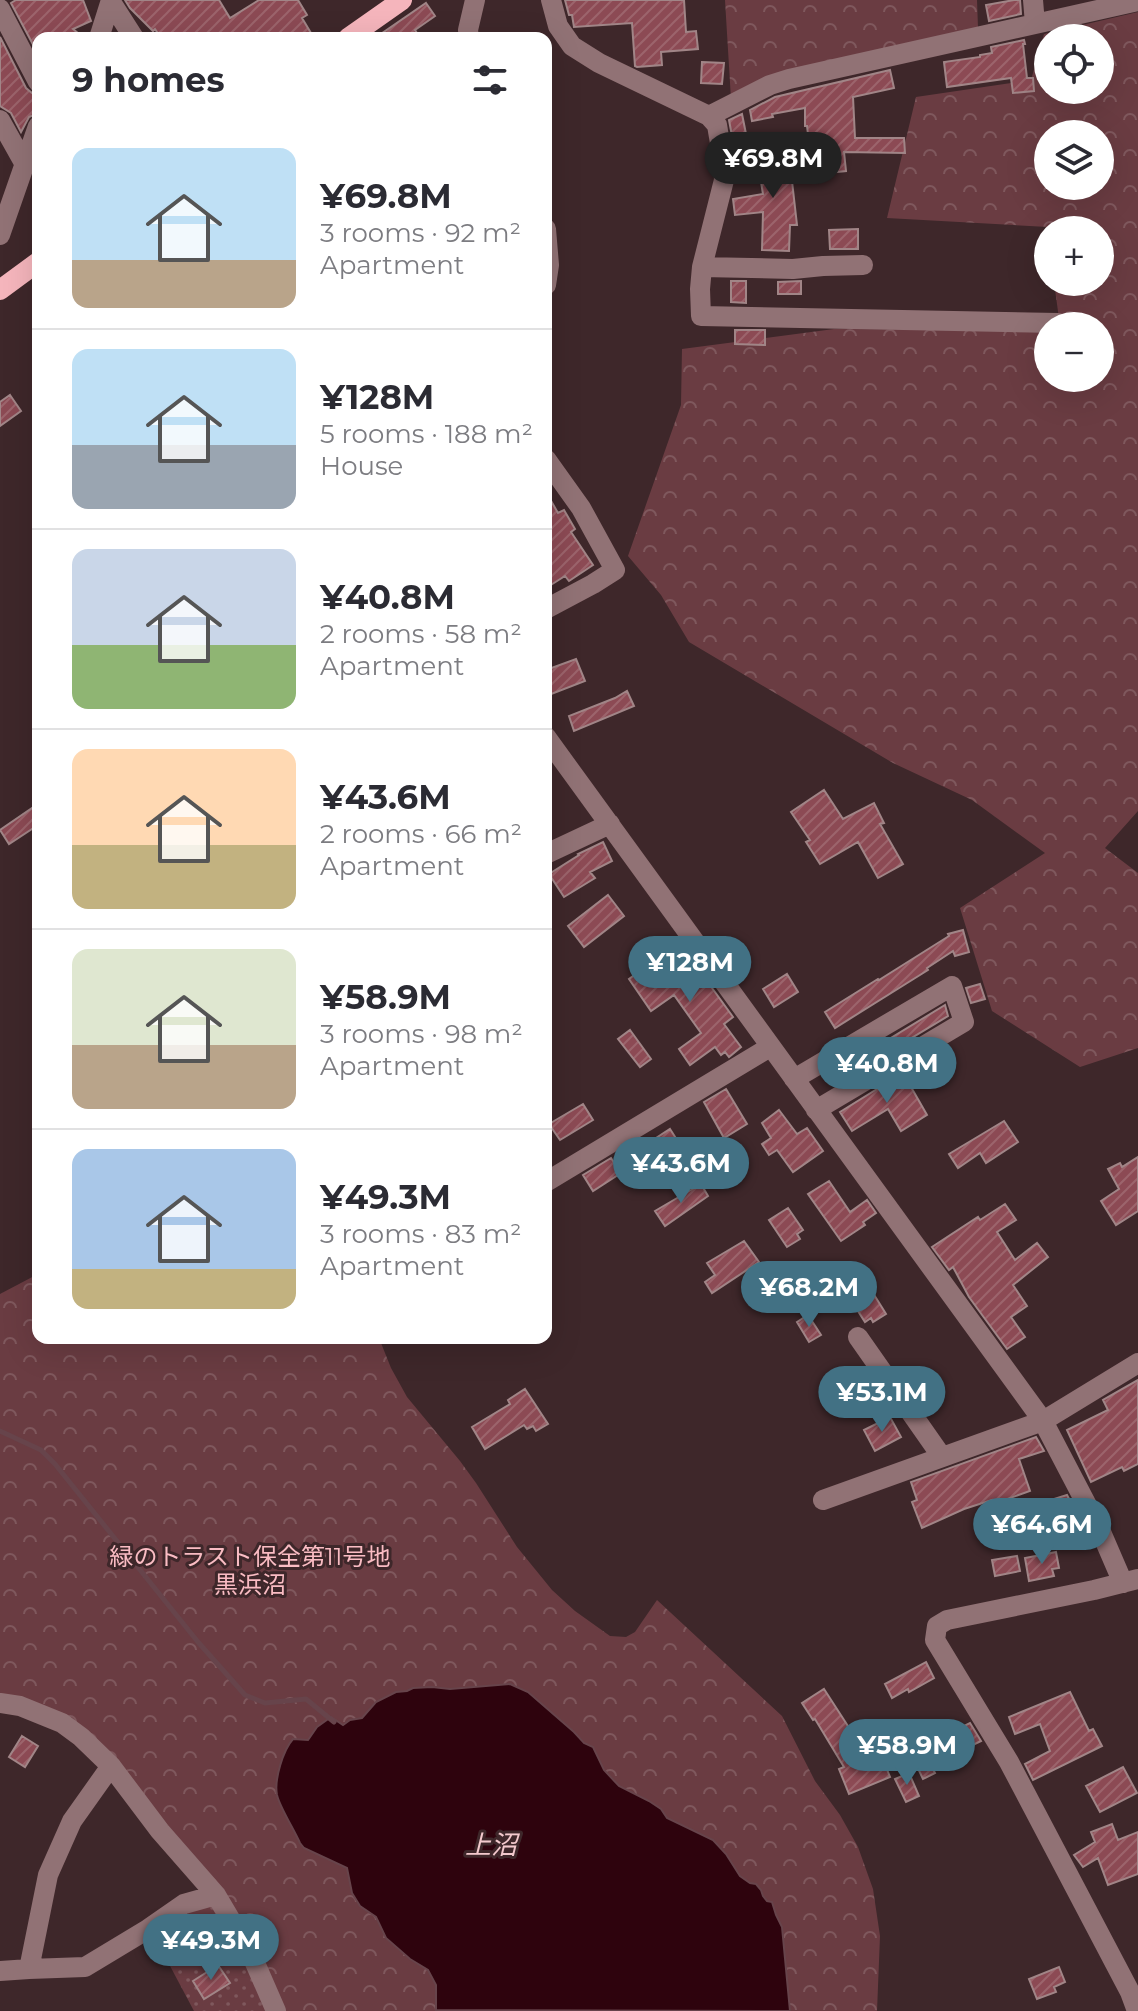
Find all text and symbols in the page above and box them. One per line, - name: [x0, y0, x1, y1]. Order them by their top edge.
- map controls: [1034, 24, 1114, 392]
- button: locate: [1034, 24, 1114, 104]
- icon: filters: [468, 58, 512, 102]
- text: 9 homes: [72, 59, 225, 101]
- button: layers: [1034, 120, 1114, 200]
- pin: ¥69.8M: [708, 132, 838, 200]
- text: ¥69.8M: [723, 142, 823, 174]
- text: ¥69.8M: [320, 175, 452, 217]
- icon: home: [136, 180, 232, 276]
- button: +: [1034, 216, 1114, 296]
- text: 3 rooms · 92 m²: [320, 217, 521, 249]
- text: Apartment: [320, 249, 464, 281]
- button: −: [1034, 312, 1114, 392]
- text: ¥128M: [320, 376, 434, 418]
- icon: home: [136, 381, 232, 477]
- text: 5 rooms · 188 m²: [320, 418, 533, 450]
- text: House: [320, 450, 403, 482]
- text: ¥40.8M: [320, 576, 455, 618]
- icon: home: [136, 581, 232, 677]
- text: 2 rooms · 58 m²: [320, 618, 522, 650]
- text: Apartment: [320, 650, 464, 682]
- text: ¥43.6M: [320, 776, 451, 818]
- icon: home: [136, 781, 232, 877]
- text: 2 rooms · 66 m²: [320, 818, 522, 850]
- text: Apartment: [320, 850, 464, 882]
- pin: ¥128M: [634, 936, 746, 1004]
- text: ¥128M: [646, 946, 734, 978]
- text: ¥58.9M: [320, 976, 451, 1018]
- icon: home: [136, 981, 232, 1077]
- text: 3 rooms · 98 m²: [320, 1018, 523, 1050]
- pin: ¥40.8M: [822, 1037, 952, 1105]
- text: ¥40.8M: [835, 1047, 939, 1079]
- text: Apartment: [320, 1050, 464, 1082]
- pin: ¥43.6M: [616, 1137, 746, 1205]
- text: ¥43.6M: [631, 1147, 731, 1179]
- text: ¥49.3M: [320, 1176, 451, 1218]
- icon: home: [136, 1181, 232, 1277]
- text: 3 rooms · 83 m²: [320, 1218, 521, 1250]
- text: Apartment: [320, 1250, 464, 1282]
- pin: ¥68.2M: [744, 1261, 874, 1329]
- text: ¥68.2M: [759, 1271, 859, 1303]
- pin: ¥53.1M: [817, 1366, 947, 1434]
- text: ¥53.1M: [836, 1376, 928, 1408]
- pin: ¥64.6M: [977, 1498, 1107, 1566]
- text: ¥64.6M: [991, 1508, 1093, 1540]
- park label: 緑のトラスト保全第11号地 黒浜沼: [110, 1542, 390, 1599]
- pin: ¥58.9M: [842, 1719, 972, 1787]
- text: ¥58.9M: [857, 1729, 957, 1761]
- water label: 上沼: [465, 1829, 521, 1861]
- pin: ¥49.3M: [146, 1914, 276, 1982]
- text: ¥49.3M: [161, 1924, 261, 1956]

